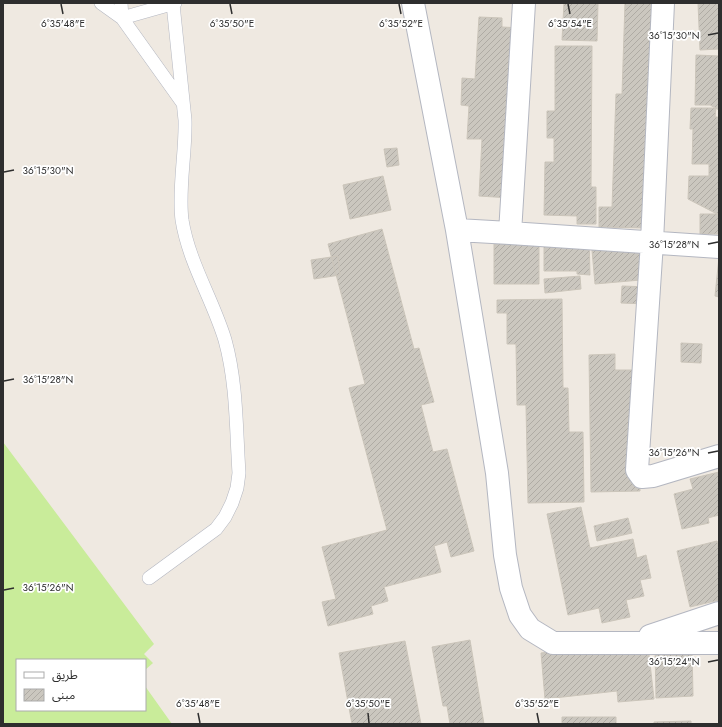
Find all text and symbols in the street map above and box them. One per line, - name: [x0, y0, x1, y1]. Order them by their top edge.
- text: 6°35'48"E: [41, 16, 85, 31]
- text: 6°35'50"E: [210, 16, 254, 31]
- text: 6°35'52"E: [379, 16, 423, 31]
- text: 6°35'54"E: [548, 16, 592, 31]
- text: 36°15'30"N: [649, 28, 699, 43]
- text: 36°15'30"N: [23, 163, 73, 178]
- text: 36°15'28"N: [649, 237, 699, 252]
- text: 36°15'28"N: [23, 372, 73, 387]
- text: 36°15'26"N: [649, 445, 699, 460]
- text: 36°15'26"N: [23, 580, 73, 595]
- text: 36°15'24"N: [649, 654, 699, 669]
- legend: [16, 659, 146, 711]
- text: طريق: [52, 666, 78, 684]
- text: مبنى: [52, 686, 75, 704]
- text: 6°35'48"E: [176, 696, 220, 711]
- text: 6°35'50"E: [346, 696, 390, 711]
- text: 6°35'52"E: [515, 696, 559, 711]

